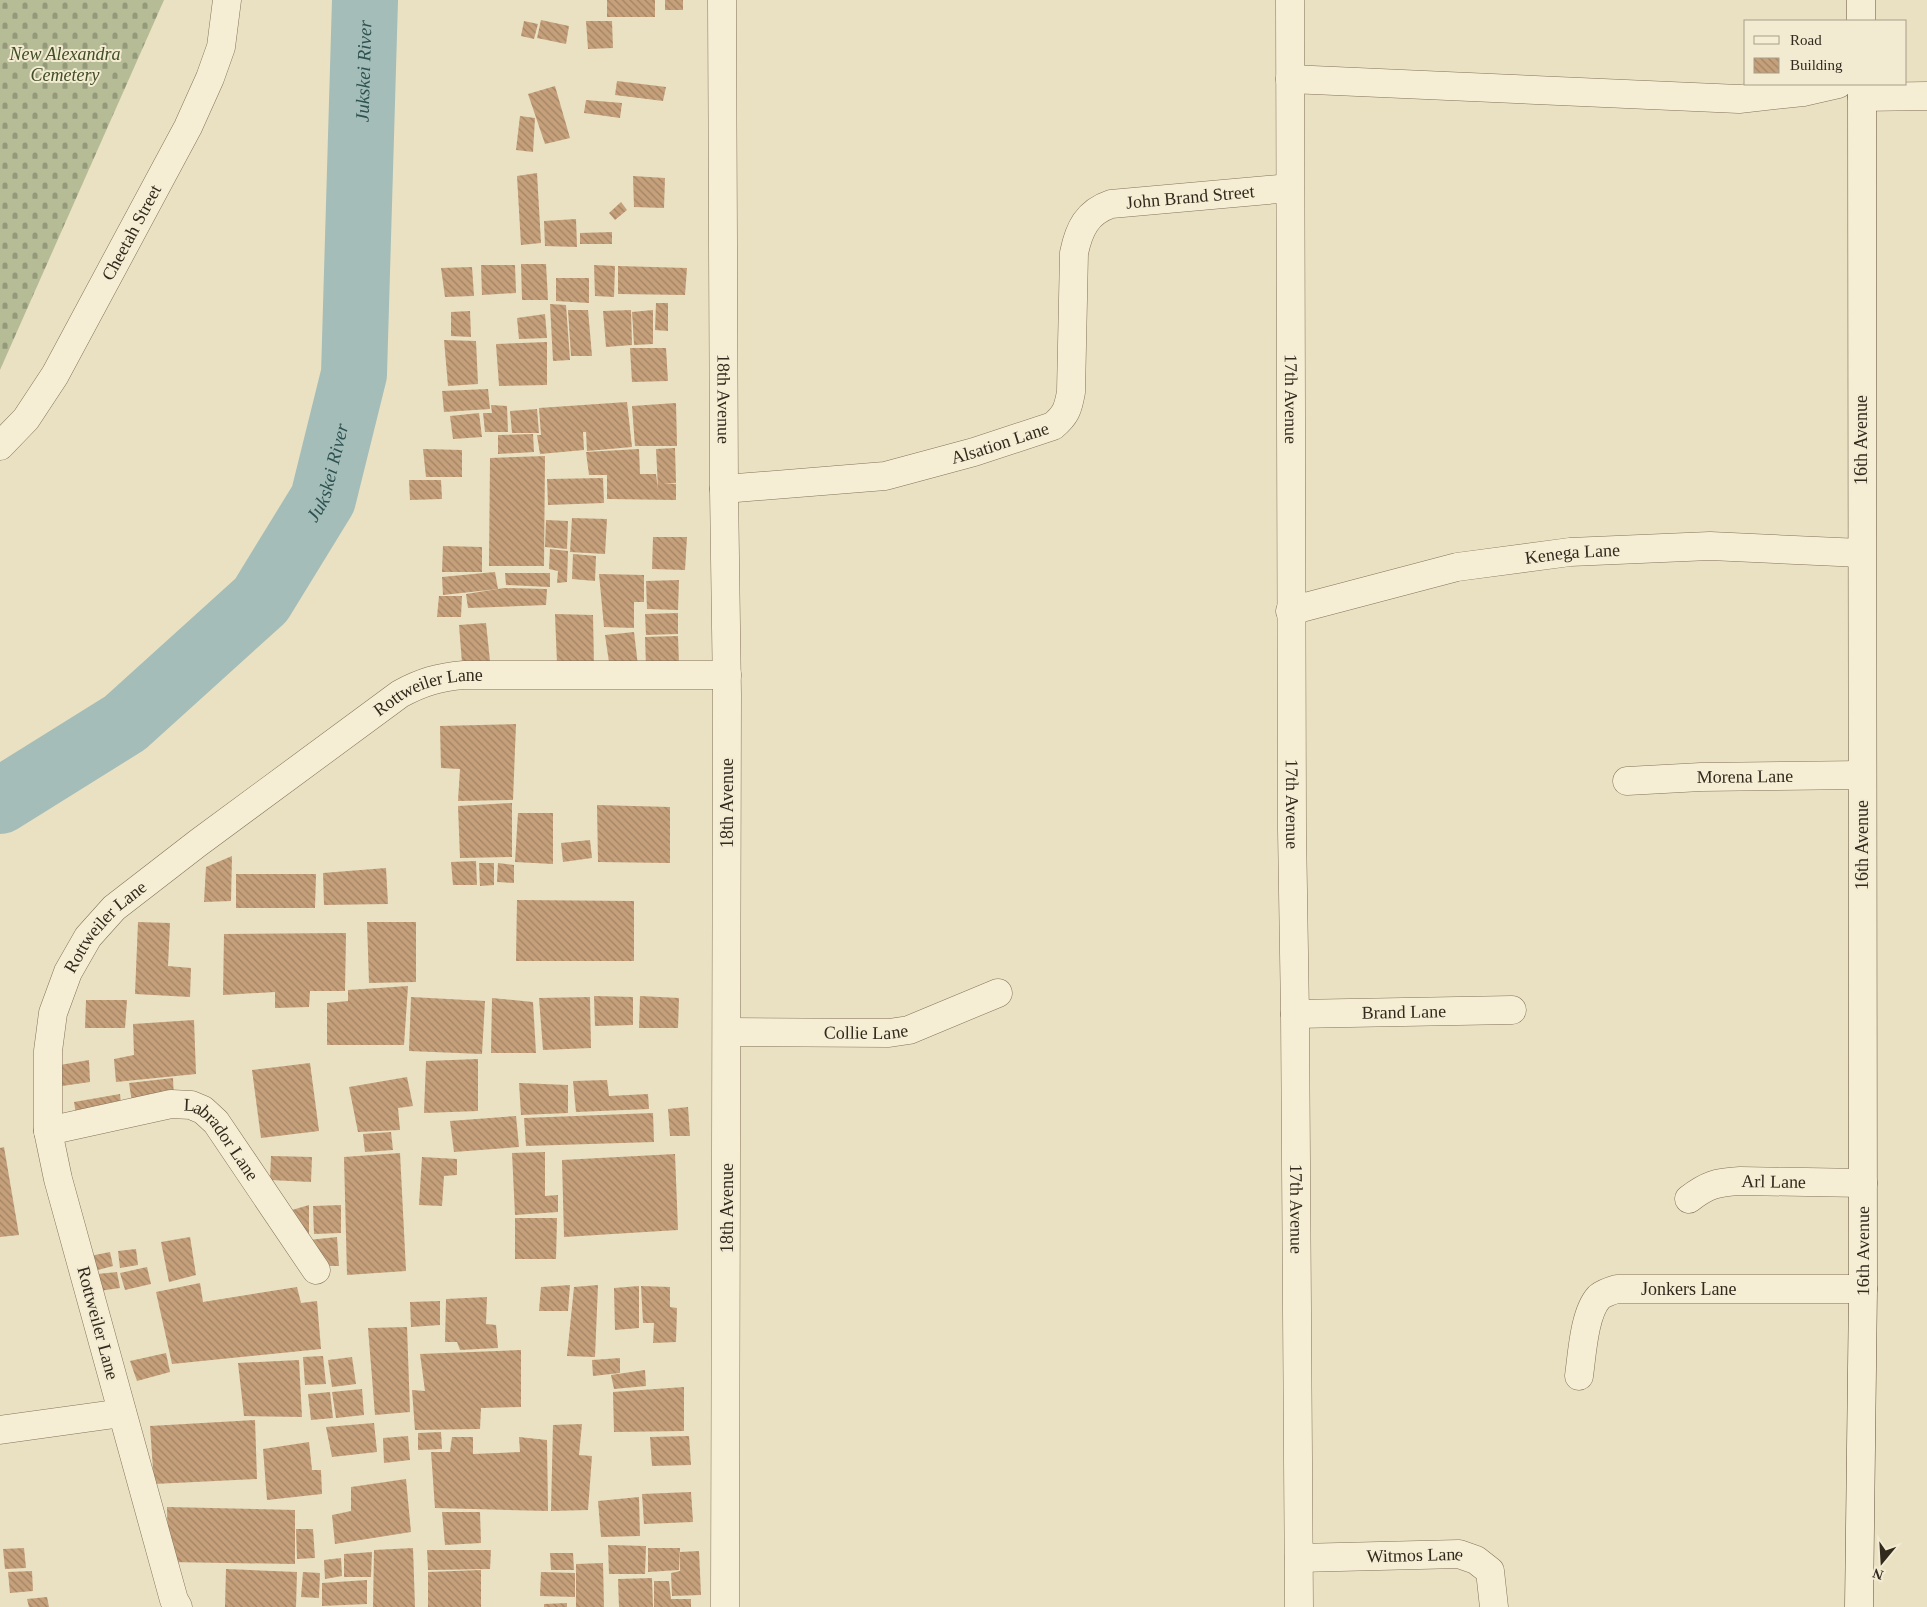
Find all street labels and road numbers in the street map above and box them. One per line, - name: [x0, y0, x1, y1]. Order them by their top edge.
- street label: Cheetah Street: [98, 181, 165, 284]
- street label: John Brand Street: [1125, 181, 1255, 213]
- street label: 18th Avenue: [713, 354, 734, 444]
- street label: 17th Avenue: [1281, 354, 1301, 444]
- street label: 16th Avenue: [1851, 395, 1871, 485]
- street label: Alsation Lane: [949, 418, 1051, 468]
- street label: Kenega Lane: [1524, 540, 1620, 568]
- street label: Rottweiler Lane: [369, 665, 483, 720]
- street label: 18th Avenue: [717, 758, 737, 848]
- street label: 17th Avenue: [1282, 759, 1302, 849]
- street label: Morena Lane: [1697, 766, 1793, 787]
- street label: 16th Avenue: [1852, 800, 1872, 890]
- street label: Rottweiler Lane: [60, 877, 150, 976]
- street label: Brand Lane: [1362, 1001, 1446, 1023]
- street label: Collie Lane: [824, 1020, 910, 1043]
- street label: Labrador Lane: [183, 1095, 263, 1184]
- street label: 18th Avenue: [717, 1163, 737, 1253]
- street label: 17th Avenue: [1286, 1164, 1307, 1254]
- street label: Arl Lane: [1741, 1171, 1806, 1192]
- street label: 16th Avenue: [1853, 1206, 1873, 1296]
- street label: Rottweiler Lane: [73, 1264, 123, 1382]
- street label: Jonkers Lane: [1641, 1279, 1736, 1299]
- street label: Witmos Lane: [1366, 1543, 1466, 1566]

